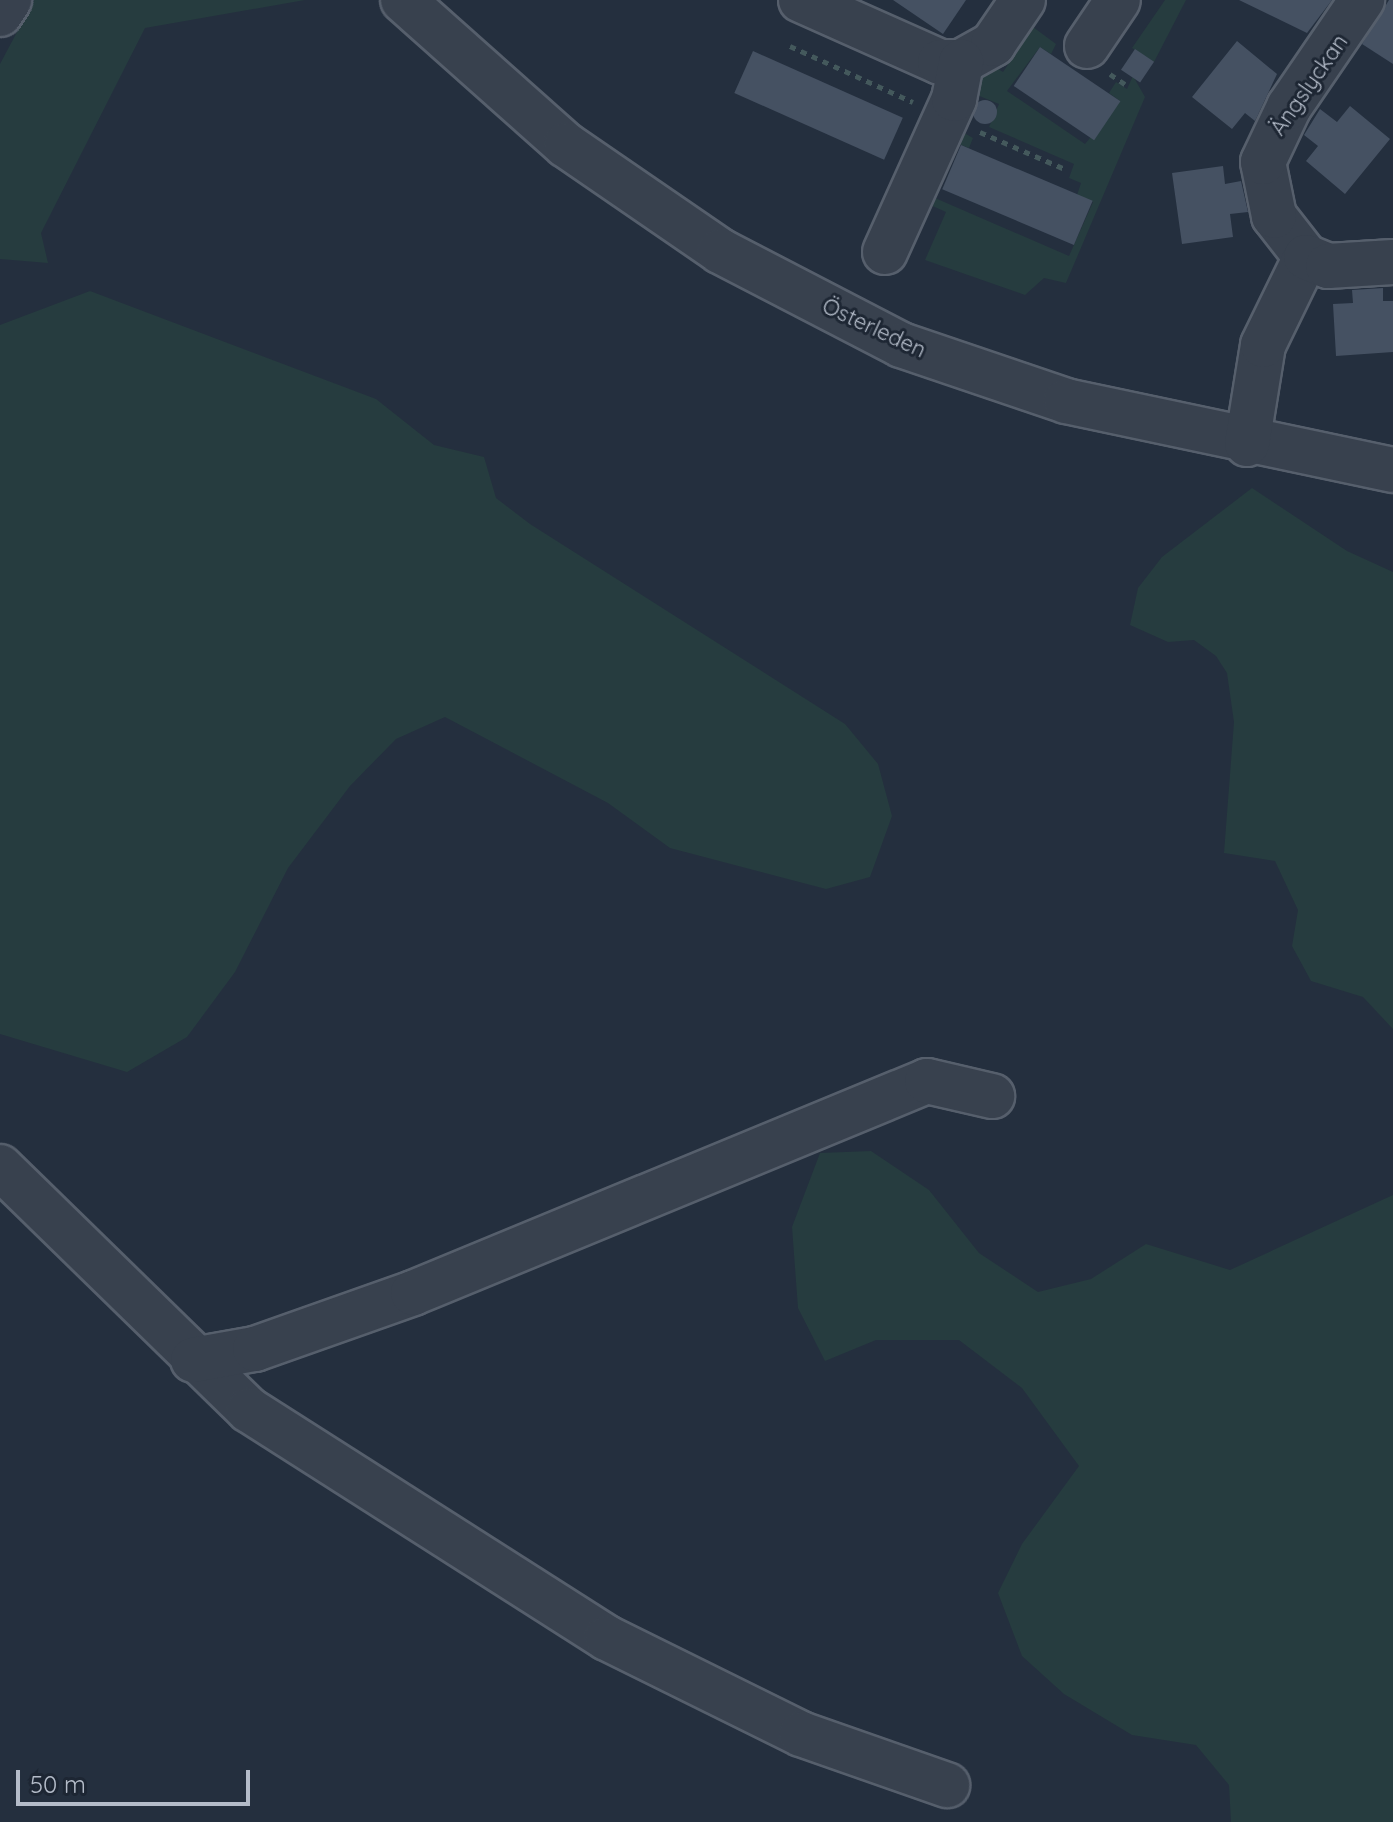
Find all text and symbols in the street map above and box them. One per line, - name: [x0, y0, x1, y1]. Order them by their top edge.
- street label: Ängslyckan: [1265, 30, 1353, 140]
- street label: Österleden: [818, 293, 930, 363]
- scale bar: [20, 1754, 254, 1804]
- text: 50 m: [30, 1769, 86, 1799]

